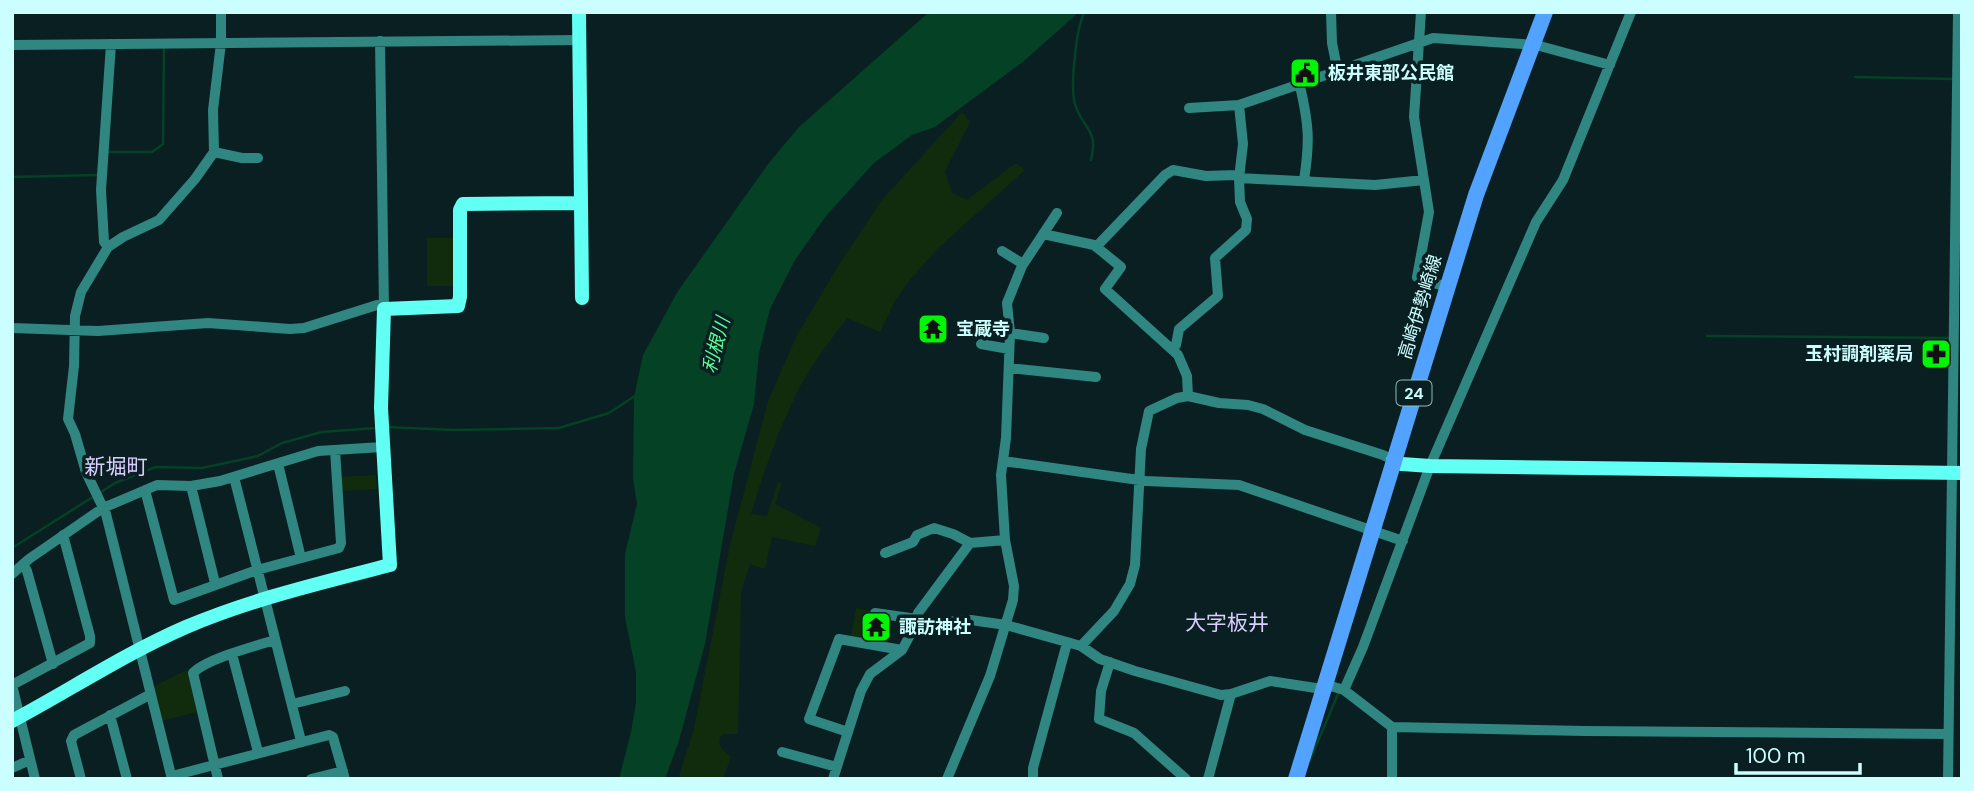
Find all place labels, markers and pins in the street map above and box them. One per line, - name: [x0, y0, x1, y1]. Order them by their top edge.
- public building icon: 板井東部公民館: [1288, 56, 1322, 90]
- place label: 板井東部公民館: [1328, 61, 1454, 85]
- temple icon: 宝蔵寺: [916, 312, 950, 346]
- place label: 宝蔵寺: [956, 317, 1010, 341]
- pharmacy icon: 玉村調剤薬局: [1919, 337, 1953, 371]
- place label: 玉村調剤薬局: [1805, 342, 1913, 366]
- temple icon: 諏訪神社: [859, 610, 893, 644]
- place label: 諏訪神社: [899, 615, 971, 639]

